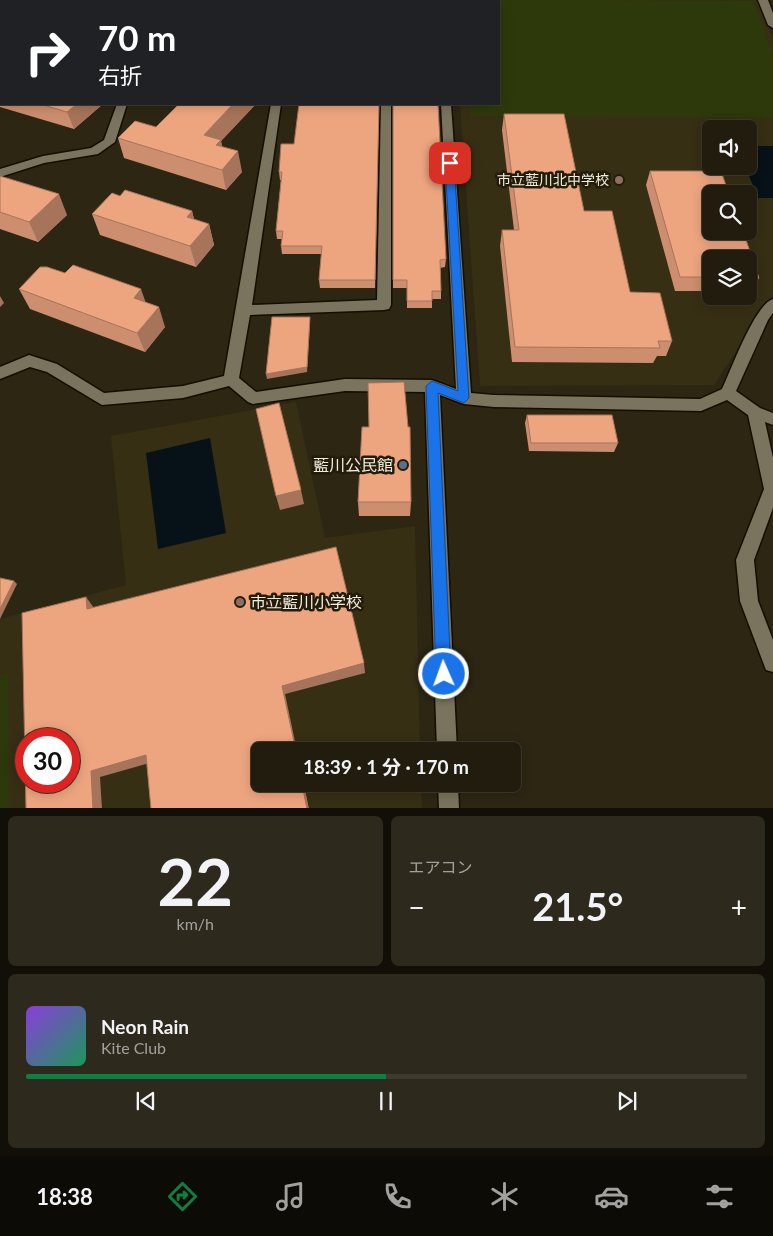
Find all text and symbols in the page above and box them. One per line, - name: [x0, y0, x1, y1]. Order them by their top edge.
- text: 70 m: [98, 16, 176, 58]
- icon: right: [15, 20, 80, 85]
- text: 右折: [98, 62, 142, 89]
- map controls: [702, 120, 757, 305]
- button: sound: [702, 120, 757, 175]
- pin: [429, 142, 471, 184]
- icon: arrive: [436, 149, 464, 177]
- place label: 市立藍川北中学校: [497, 171, 609, 188]
- marker: 市立藍川北中学校: [613, 174, 625, 186]
- button: search: [702, 185, 757, 240]
- button: layers: [702, 250, 757, 305]
- place label: 藍川公民館: [313, 455, 393, 474]
- marker: 藍川公民館: [397, 459, 409, 471]
- place label: 市立藍川小学校: [250, 592, 362, 611]
- marker: 市立藍川小学校: [234, 596, 246, 608]
- position arrow: [417, 647, 469, 699]
- speed limit sign: 30: [15, 728, 80, 793]
- text: 18:39 · 1 分 · 170 m: [303, 755, 469, 778]
- text: 22: [158, 842, 233, 920]
- text: エアコン: [409, 857, 473, 876]
- text: 21.5°: [532, 883, 623, 929]
- text: −: [409, 890, 425, 924]
- text: +: [731, 890, 747, 924]
- text: km/h: [177, 914, 214, 933]
- text: Neon Rain: [101, 1015, 189, 1038]
- text: Kite Club: [101, 1038, 166, 1057]
- icon: previous: [132, 1087, 160, 1115]
- icon: pause: [372, 1087, 400, 1115]
- icon: next: [613, 1087, 641, 1115]
- icon: directions: [165, 1179, 200, 1214]
- icon: music: [273, 1179, 308, 1214]
- icon: phone: [380, 1179, 415, 1214]
- icon: climate: [487, 1179, 522, 1214]
- icon: car: [594, 1179, 629, 1214]
- icon: filters: [702, 1179, 737, 1214]
- text: 18:38: [36, 1183, 93, 1210]

